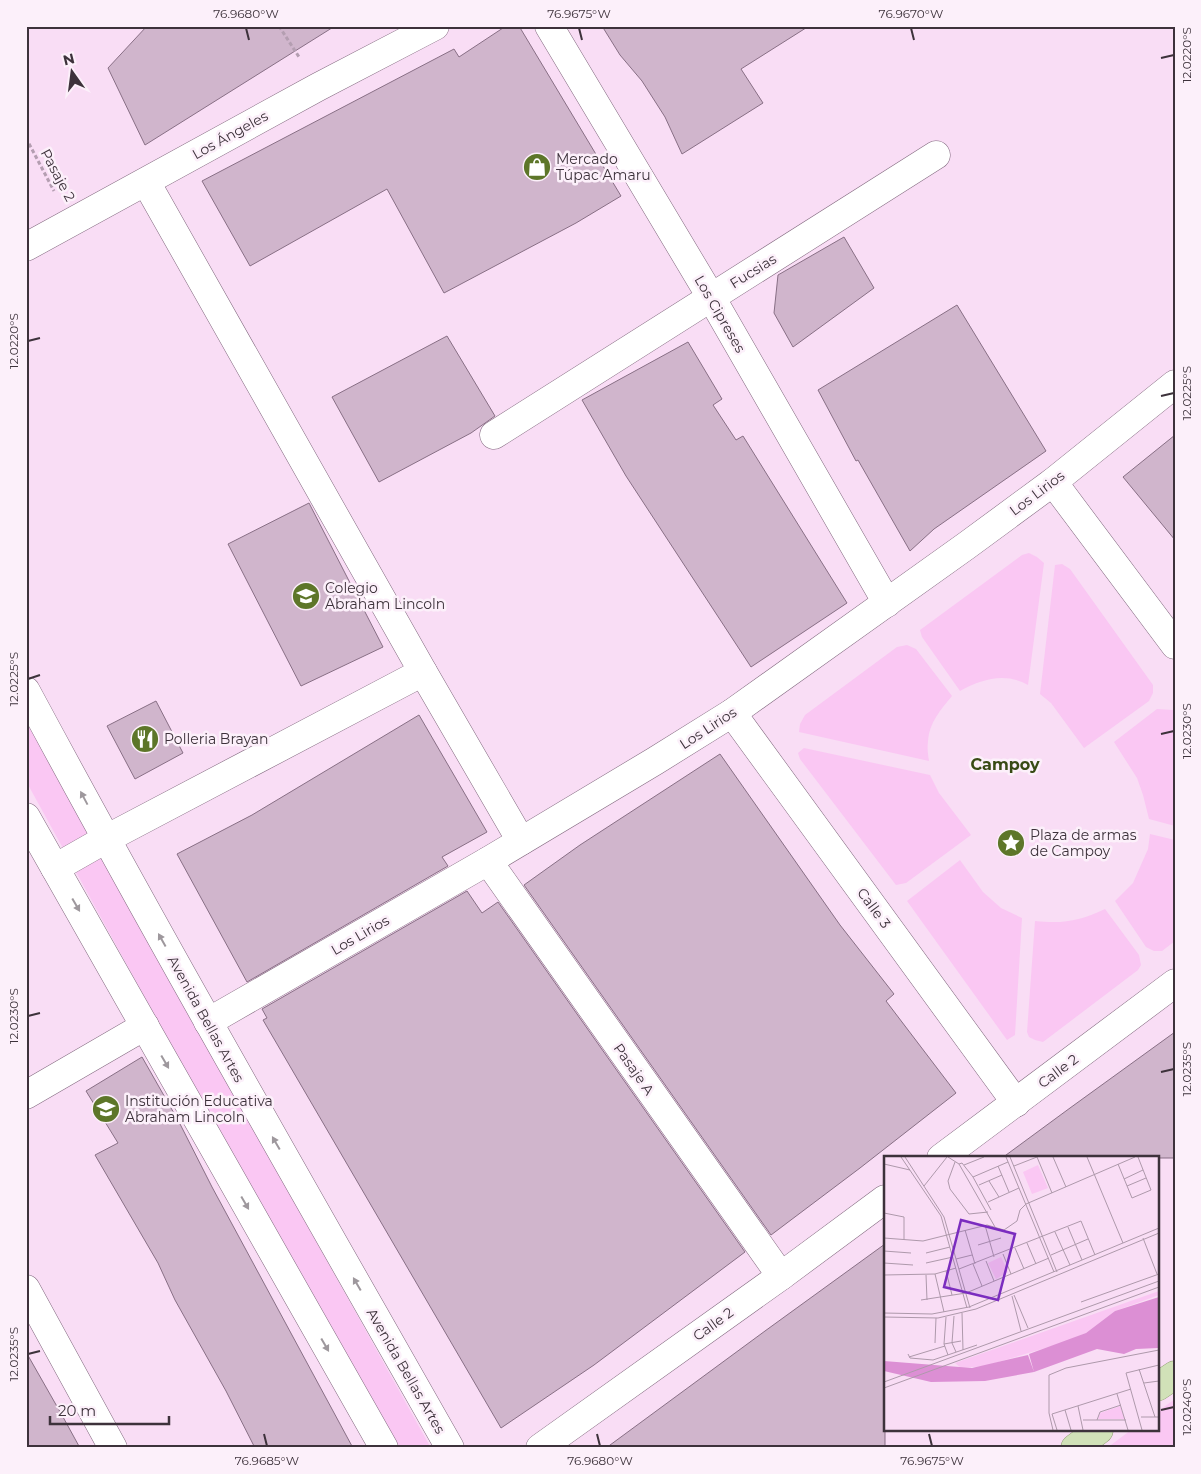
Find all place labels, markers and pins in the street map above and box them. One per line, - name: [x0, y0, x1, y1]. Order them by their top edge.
- place label: Mercado Túpac Amaru: [556, 150, 651, 184]
- shop icon: Mercado Túpac Amaru: [522, 152, 552, 182]
- place label: Colegio Abraham Lincoln: [325, 579, 445, 613]
- school or university icon: Colegio Abraham Lincoln: [291, 581, 321, 611]
- restaurant icon: Polleria Brayan: [130, 724, 160, 754]
- place label: Polleria Brayan: [164, 730, 268, 748]
- place label: Plaza de armas de Campoy: [1030, 826, 1137, 860]
- place icon: Plaza de armas de Campoy: [996, 828, 1026, 858]
- place label: Institución Educativa Abraham Lincoln: [125, 1092, 273, 1126]
- school or university icon: Institución Educativa Abraham Lincoln: [91, 1094, 121, 1124]

